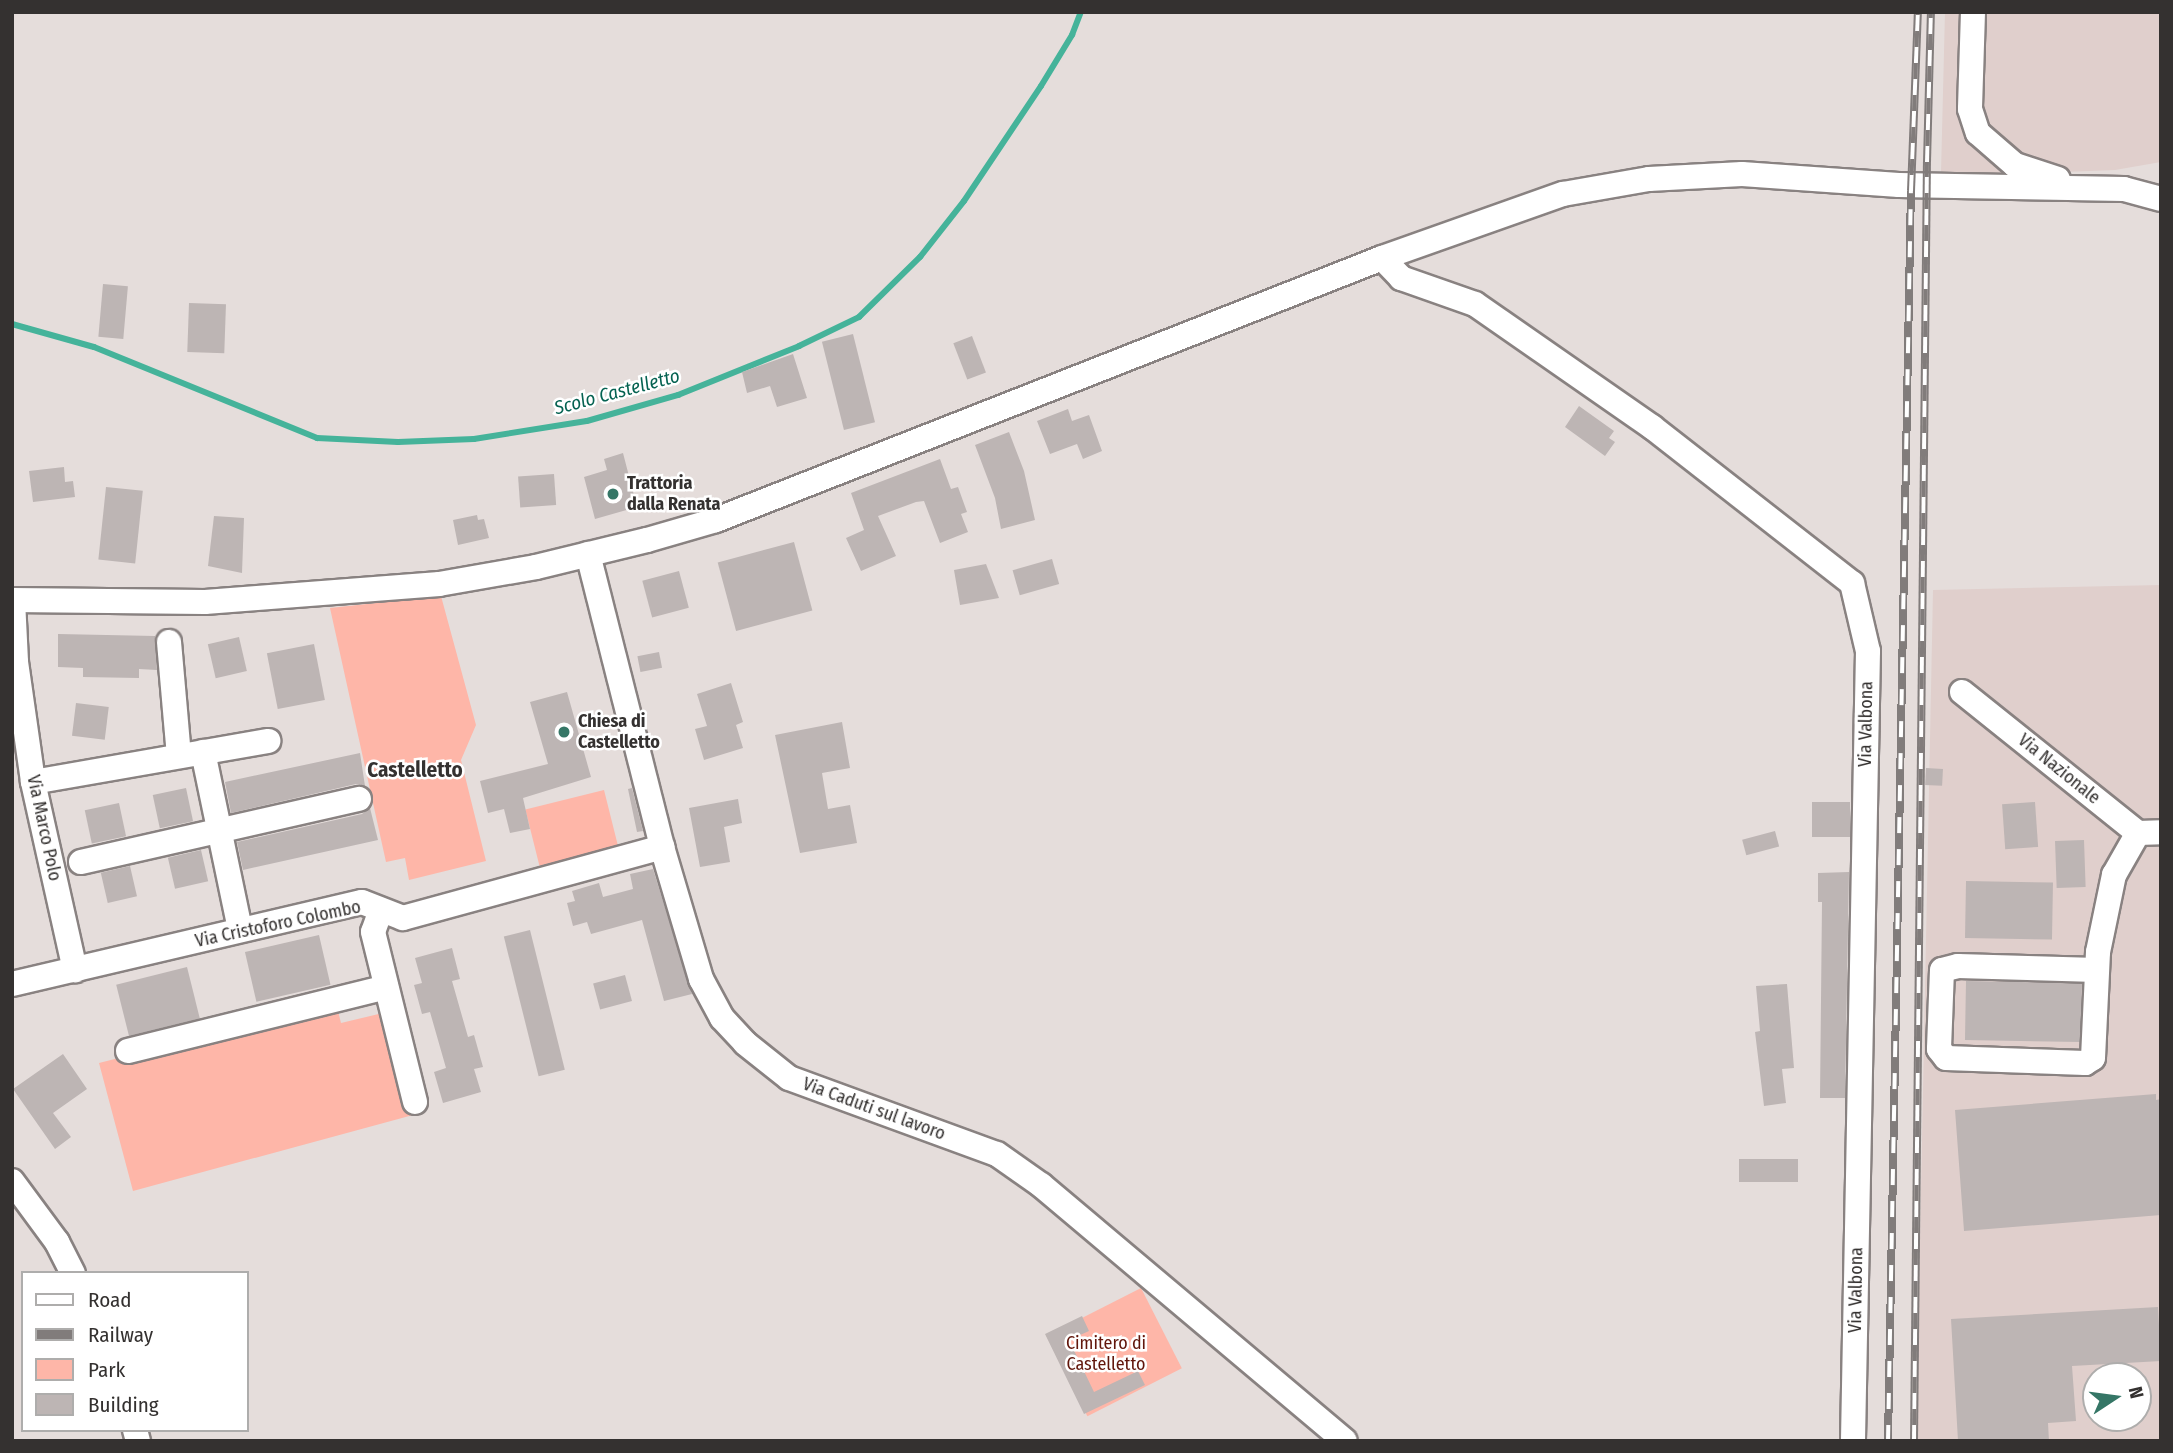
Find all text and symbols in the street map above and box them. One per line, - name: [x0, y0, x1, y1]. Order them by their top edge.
- water label: Scolo Castelletto: [552, 364, 682, 420]
- place label: Trattoria dalla Renata: [627, 473, 720, 516]
- marker: Trattoria dalla Renata: [605, 486, 621, 502]
- street label: Via Valbona: [1854, 681, 1878, 767]
- place label: Chiesa di Castelletto: [578, 711, 660, 754]
- marker: Chiesa di Castelletto: [556, 724, 572, 740]
- street label: Via Nazionale: [2014, 729, 2104, 809]
- district label: Castelletto: [367, 757, 463, 783]
- street label: Via Marco Polo: [22, 773, 66, 883]
- street label: Via Cristoforo Colombo: [193, 896, 363, 952]
- street label: Via Caduti sul lavoro: [800, 1073, 948, 1145]
- street label: Via Valbona: [1844, 1247, 1868, 1333]
- legend: [21, 1271, 248, 1432]
- text: Road: [88, 1287, 132, 1313]
- text: Railway: [88, 1322, 153, 1348]
- park label: Cimitero di Castelletto: [1066, 1333, 1146, 1376]
- text: Park: [88, 1357, 125, 1383]
- north arrow: [2082, 1362, 2152, 1432]
- text: N: [2124, 1384, 2148, 1401]
- text: Building: [88, 1392, 159, 1418]

